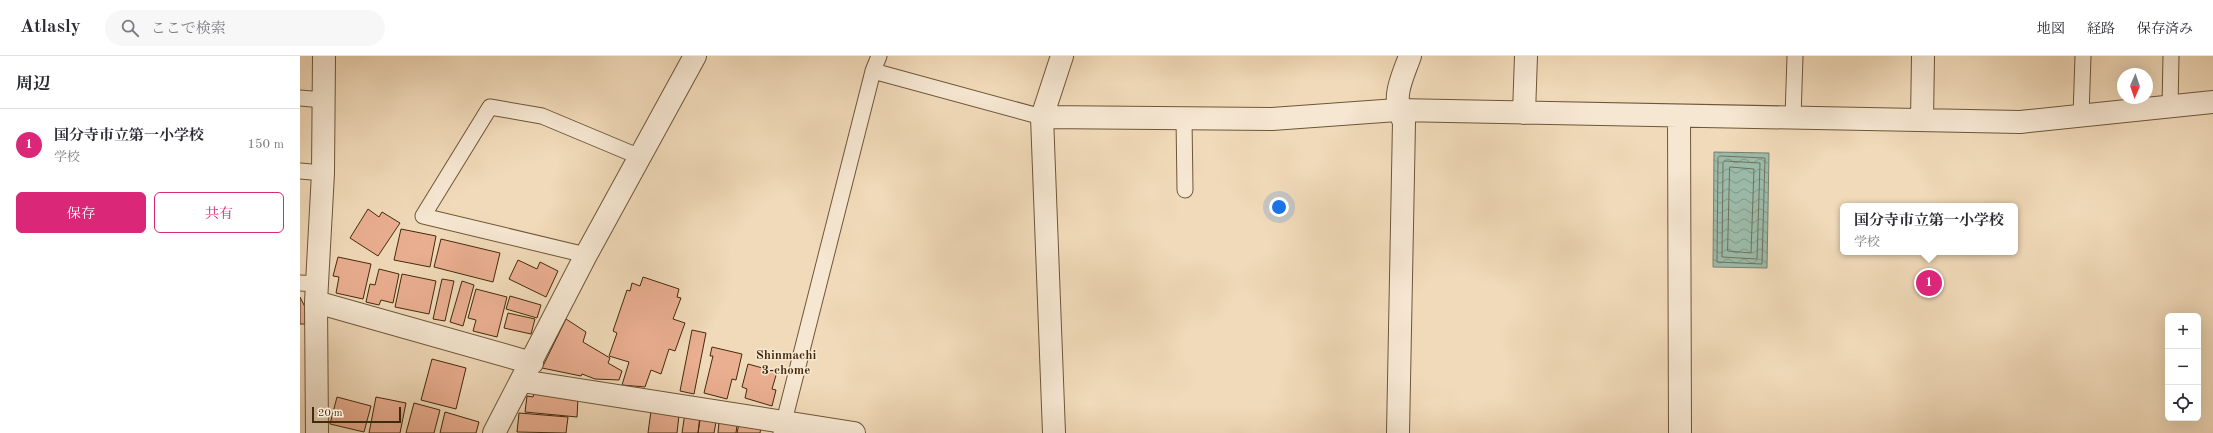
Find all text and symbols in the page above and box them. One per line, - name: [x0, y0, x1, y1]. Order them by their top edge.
- search box: [105, 10, 385, 46]
- icon: search: [119, 17, 141, 39]
- text: Atlasly: [20, 18, 81, 37]
- text: ここで検索: [151, 22, 226, 37]
- text: 地図: [2037, 22, 2065, 36]
- text: 経路: [2087, 22, 2115, 36]
- text: 保存済み: [2137, 22, 2193, 36]
- north arrow: [2117, 68, 2153, 104]
- text: 周辺: [16, 76, 50, 93]
- text: 国分寺市立第一小学校: [54, 129, 204, 144]
- text: 1: [25, 138, 33, 151]
- text: 150 m: [247, 138, 284, 151]
- text: 学校: [54, 151, 80, 164]
- button: 保存: [16, 192, 146, 233]
- button: 共有: [154, 192, 284, 233]
- your location: [1269, 197, 1289, 217]
- popup: [1840, 203, 2018, 255]
- text: 国分寺市立第一小学校: [1854, 214, 2004, 229]
- text: 学校: [1854, 236, 1880, 249]
- pin: 1: [1916, 268, 1942, 298]
- map controls: [2165, 313, 2201, 421]
- button: +: [2165, 313, 2201, 349]
- district label: Shinmachi 3-chome: [756, 349, 816, 377]
- button: −: [2165, 349, 2201, 385]
- button: locate: [2165, 385, 2201, 421]
- scale bar: [312, 405, 401, 424]
- text: 20 m: [318, 408, 343, 419]

